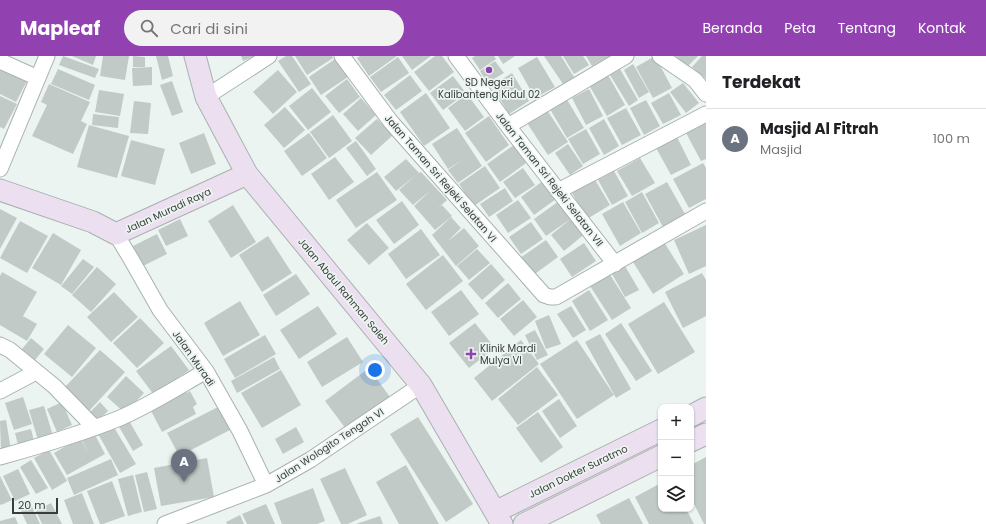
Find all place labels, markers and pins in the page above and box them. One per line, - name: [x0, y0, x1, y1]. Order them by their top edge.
- marker: SD Negeri Kalibanteng Kidul 02: [484, 65, 494, 75]
- place label: SD Negeri Kalibanteng Kidul 02: [438, 75, 540, 102]
- place label: Klinik Mardi Mulya VI: [480, 341, 536, 368]
- marker: Klinik Mardi Mulya VI: [465, 348, 477, 360]
- pin: A: [171, 449, 197, 482]

